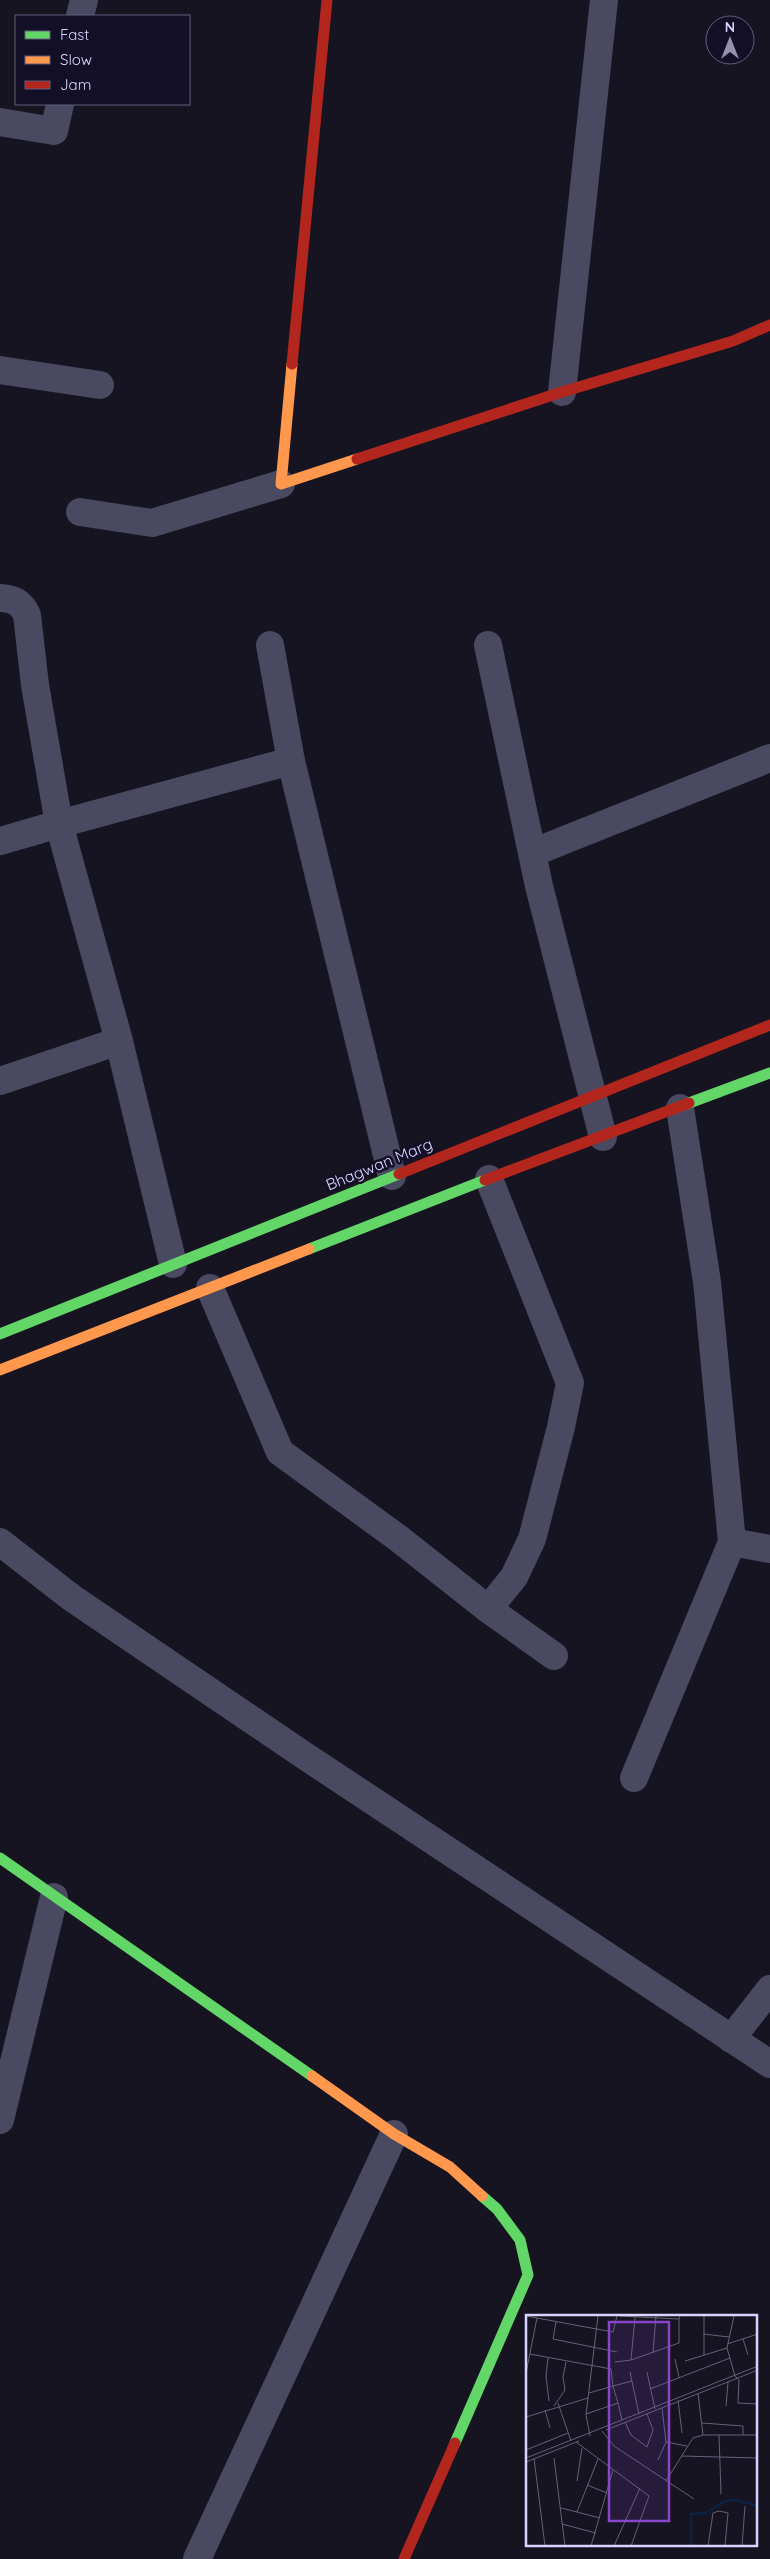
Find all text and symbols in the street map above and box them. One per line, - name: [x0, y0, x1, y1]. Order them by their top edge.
- legend: [15, 15, 190, 105]
- north arrow: [705, 15, 755, 65]
- text: N: [725, 18, 735, 36]
- text: Fast: [60, 25, 89, 44]
- text: Slow: [60, 50, 92, 69]
- text: Jam: [60, 75, 91, 94]
- street label: Bhagwan Marg: [323, 1133, 435, 1195]
- inset map: [526, 2315, 758, 2546]

